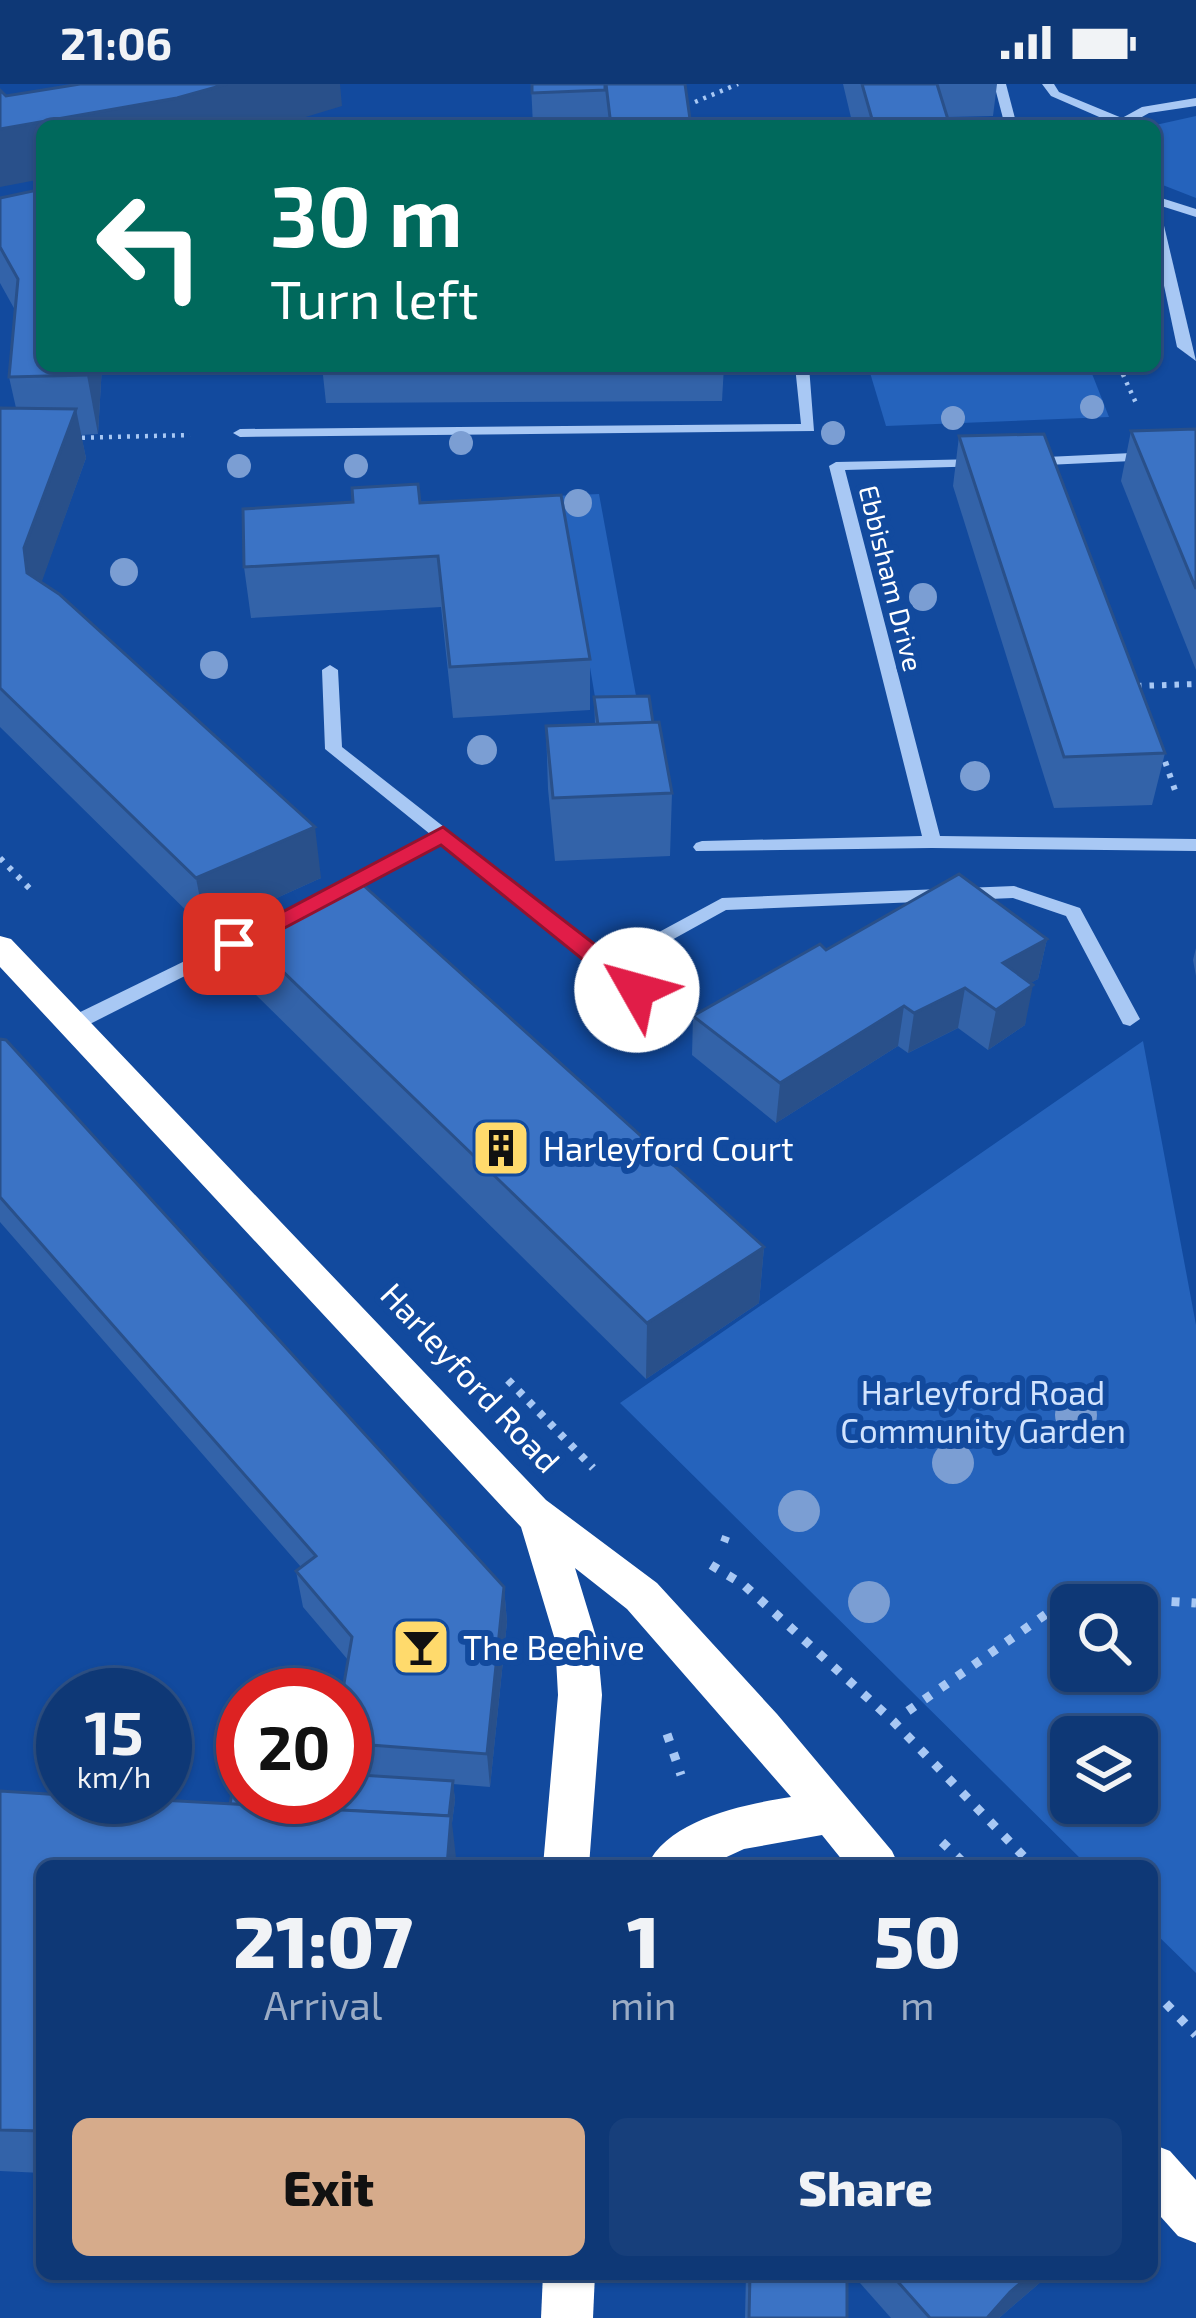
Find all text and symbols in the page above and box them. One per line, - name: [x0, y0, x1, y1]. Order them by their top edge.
- text: 21:06: [60, 15, 172, 69]
- text: 30 m: [270, 163, 463, 264]
- icon: left: [72, 168, 228, 324]
- text: Turn left: [270, 265, 479, 330]
- street label: Ebbisham Drive: [853, 482, 931, 674]
- pin: [183, 893, 285, 995]
- icon: arrive: [201, 911, 267, 977]
- position arrow: [574, 927, 700, 1053]
- building icon: Harleyford Court: [470, 1117, 532, 1179]
- place label: Harleyford Court: [543, 1128, 794, 1168]
- street label: Harleyford Road: [373, 1274, 569, 1480]
- park label: Harleyford Road Community Garden: [840, 1372, 1126, 1450]
- map controls: [1050, 1584, 1158, 1824]
- button: search: [1050, 1584, 1158, 1692]
- bar icon: The Beehive: [390, 1616, 452, 1678]
- place label: The Beehive: [463, 1627, 645, 1667]
- speed limit sign: 20: [216, 1668, 372, 1824]
- text: 15: [84, 1695, 144, 1767]
- button: layers: [1050, 1716, 1158, 1824]
- text: km/h: [77, 1758, 151, 1794]
- text: 21:07: [233, 1896, 413, 1982]
- text: 1: [627, 1896, 659, 1982]
- text: 50: [874, 1896, 961, 1982]
- text: Arrival: [264, 1981, 382, 2028]
- text: min: [610, 1981, 677, 2028]
- text: m: [900, 1981, 934, 2028]
- button: Exit: [72, 2118, 585, 2256]
- button: Share: [609, 2118, 1122, 2256]

